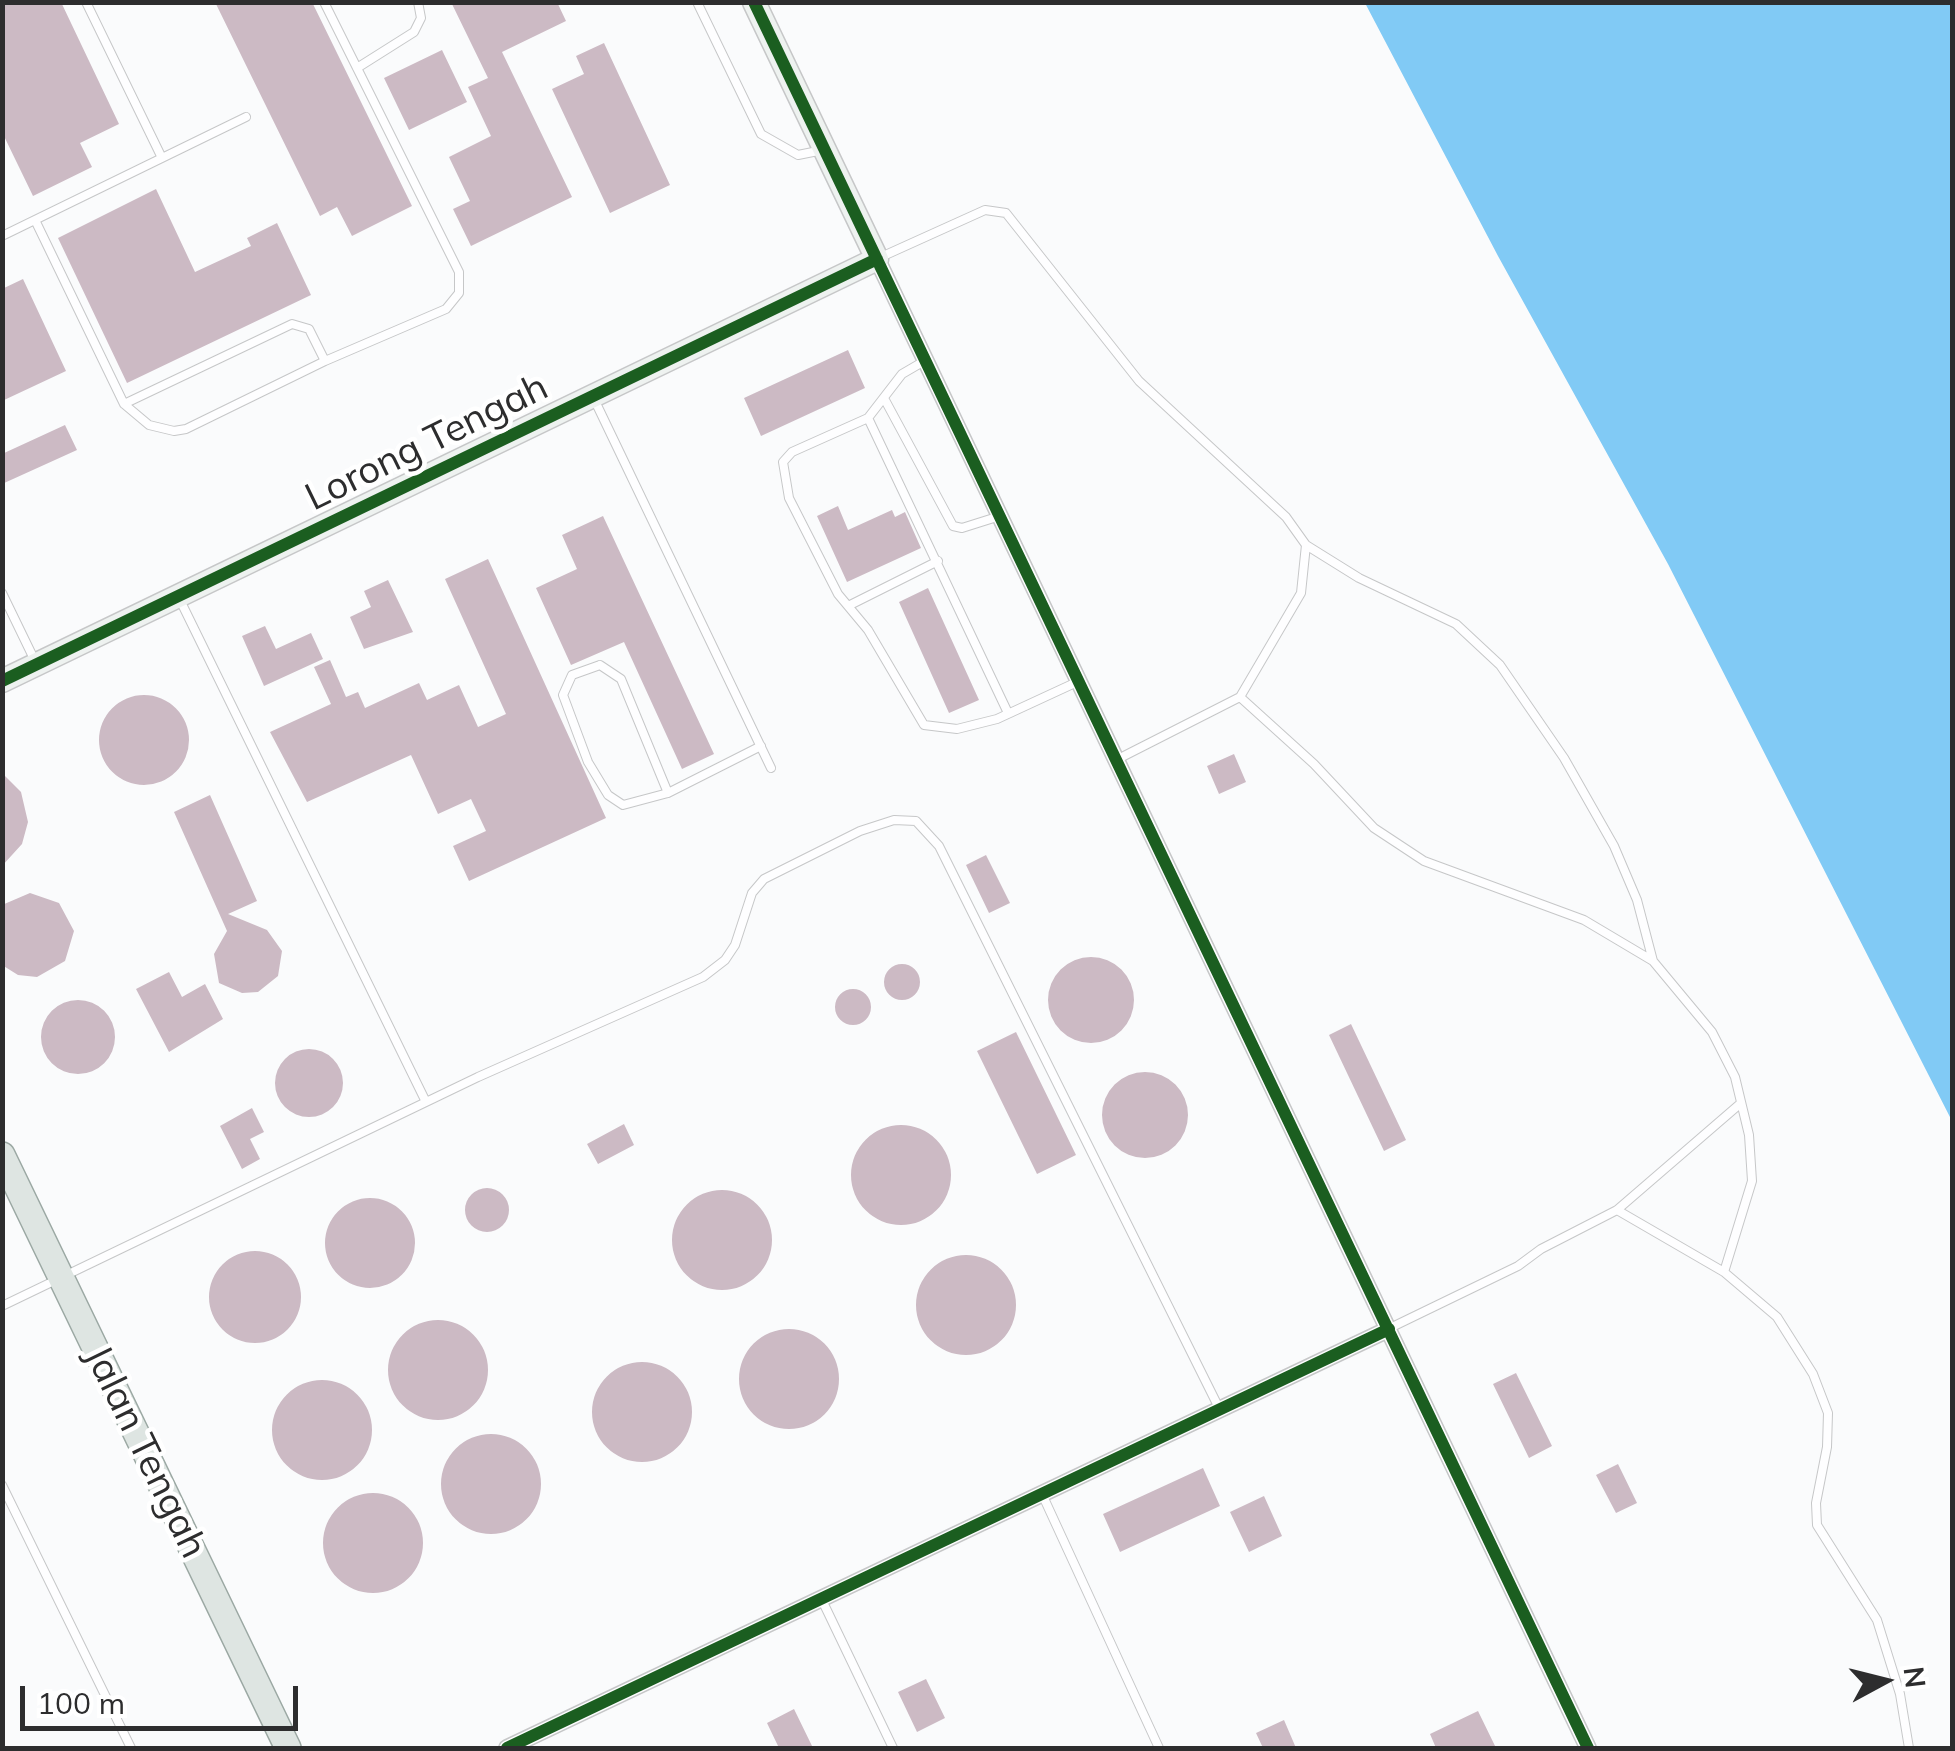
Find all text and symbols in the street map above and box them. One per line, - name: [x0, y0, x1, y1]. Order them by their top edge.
- street label: Lorong Tengah: [299, 365, 555, 521]
- street label: Jalan Tengah: [74, 1339, 216, 1565]
- north arrow: [1835, 1631, 1935, 1731]
- text: N: [1897, 1665, 1934, 1690]
- scale bar: [25, 1666, 302, 1728]
- text: 100 m: [37, 1684, 125, 1722]

